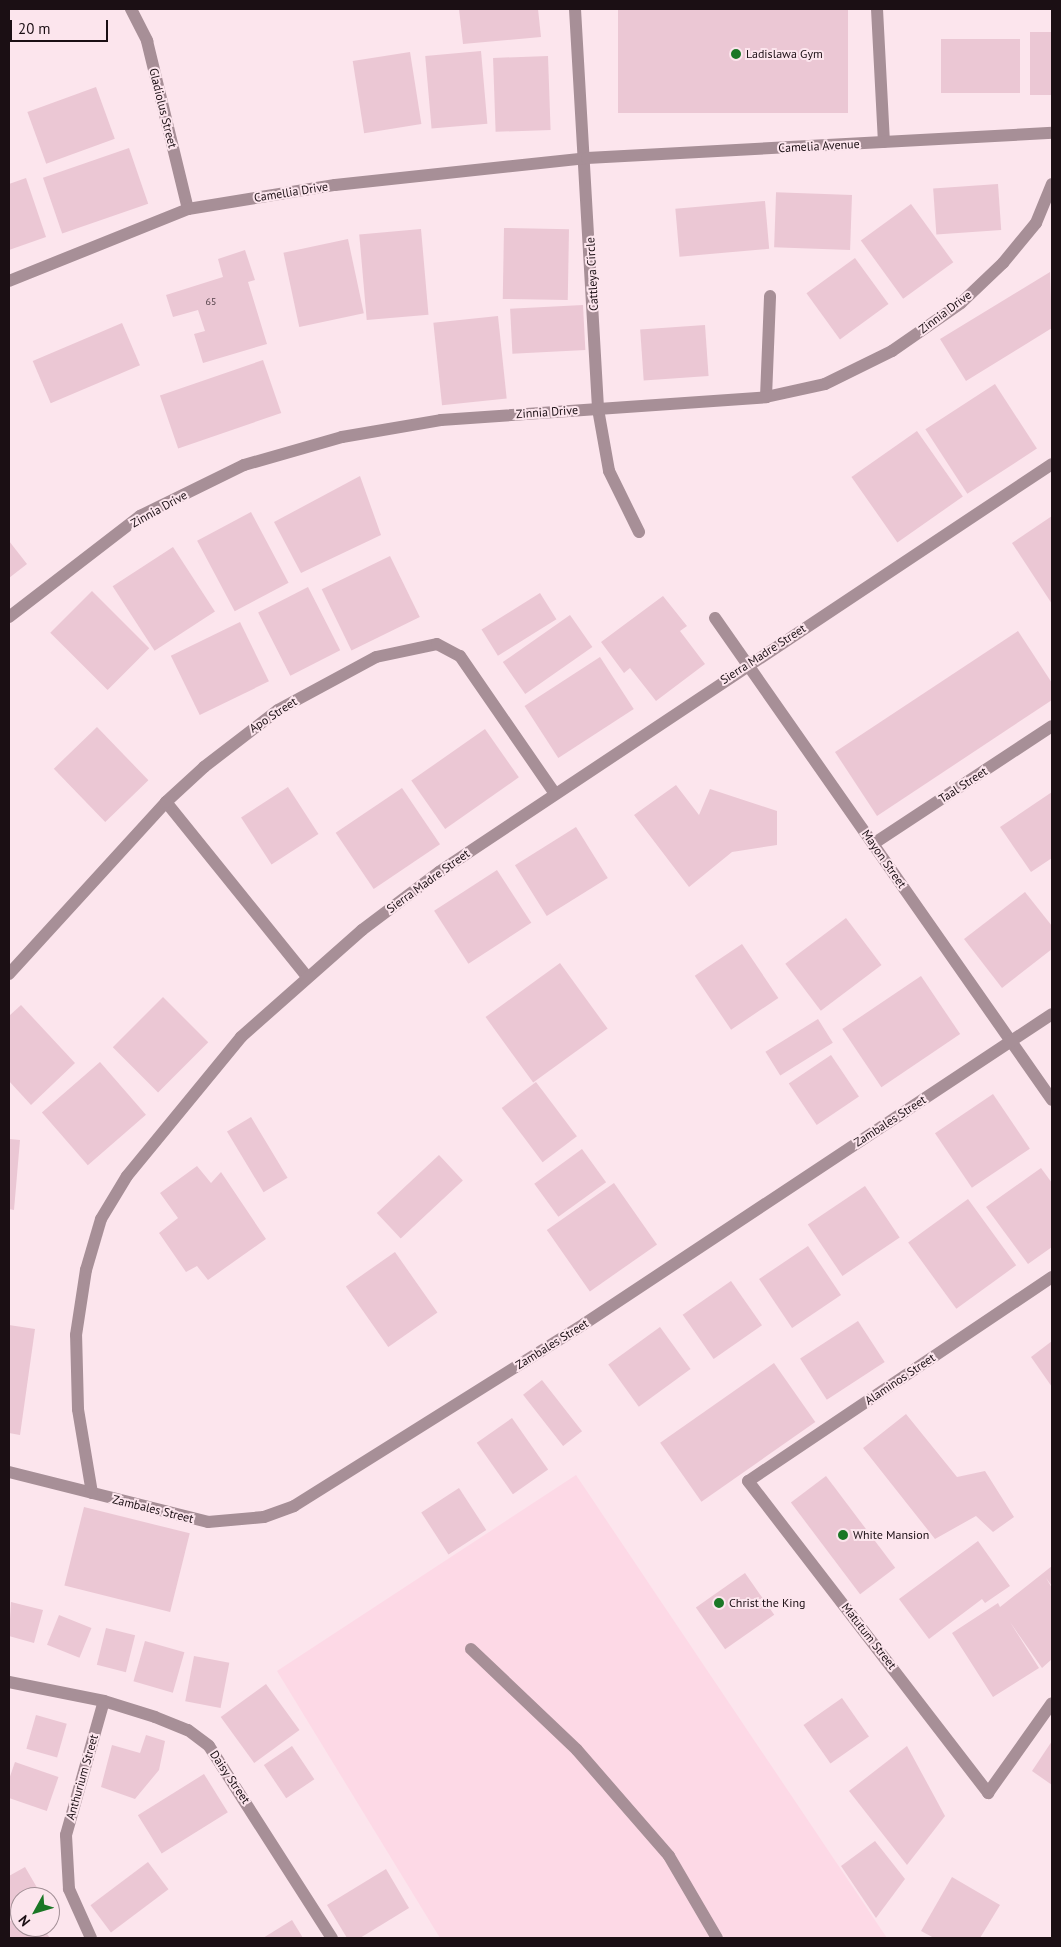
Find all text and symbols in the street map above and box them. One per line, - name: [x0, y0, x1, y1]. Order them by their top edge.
- scale bar: [12, 10, 110, 42]
- text: 20 m: [18, 19, 51, 38]
- place label: Ladislawa Gym: [746, 47, 823, 61]
- marker: Ladislawa Gym: [730, 48, 742, 60]
- street label: Gladiolus Street: [146, 67, 180, 149]
- street label: Camelia Avenue: [778, 137, 860, 155]
- street label: Camellia Drive: [253, 179, 329, 205]
- street label: Cattleya Circle: [583, 237, 601, 311]
- street label: Zinnia Drive: [916, 288, 974, 336]
- house number: 65: [206, 296, 216, 308]
- street label: Zinnia Drive: [515, 403, 579, 421]
- street label: Zinnia Drive: [128, 488, 190, 530]
- street label: Sierra Madre Street: [718, 621, 808, 687]
- street label: Apo Street: [247, 694, 299, 736]
- street label: Taal Street: [936, 764, 990, 806]
- street label: Mayon Street: [859, 827, 909, 891]
- street label: Sierra Madre Street: [384, 846, 472, 916]
- street label: Zambales Street: [851, 1092, 929, 1150]
- street label: Zambales Street: [513, 1316, 591, 1372]
- street label: Alaminos Street: [862, 1350, 938, 1408]
- street label: Zambales Street: [111, 1492, 195, 1526]
- place label: White Mansion: [853, 1528, 929, 1542]
- marker: White Mansion: [837, 1529, 849, 1541]
- place label: Christ the King: [729, 1596, 806, 1610]
- marker: Christ the King: [713, 1597, 725, 1609]
- street label: Matutum Street: [839, 1600, 899, 1672]
- street label: Anthurium Street: [63, 1733, 101, 1821]
- street label: Daisy Street: [207, 1747, 253, 1807]
- north arrow: [10, 1887, 60, 1937]
- text: N: [14, 1912, 34, 1930]

